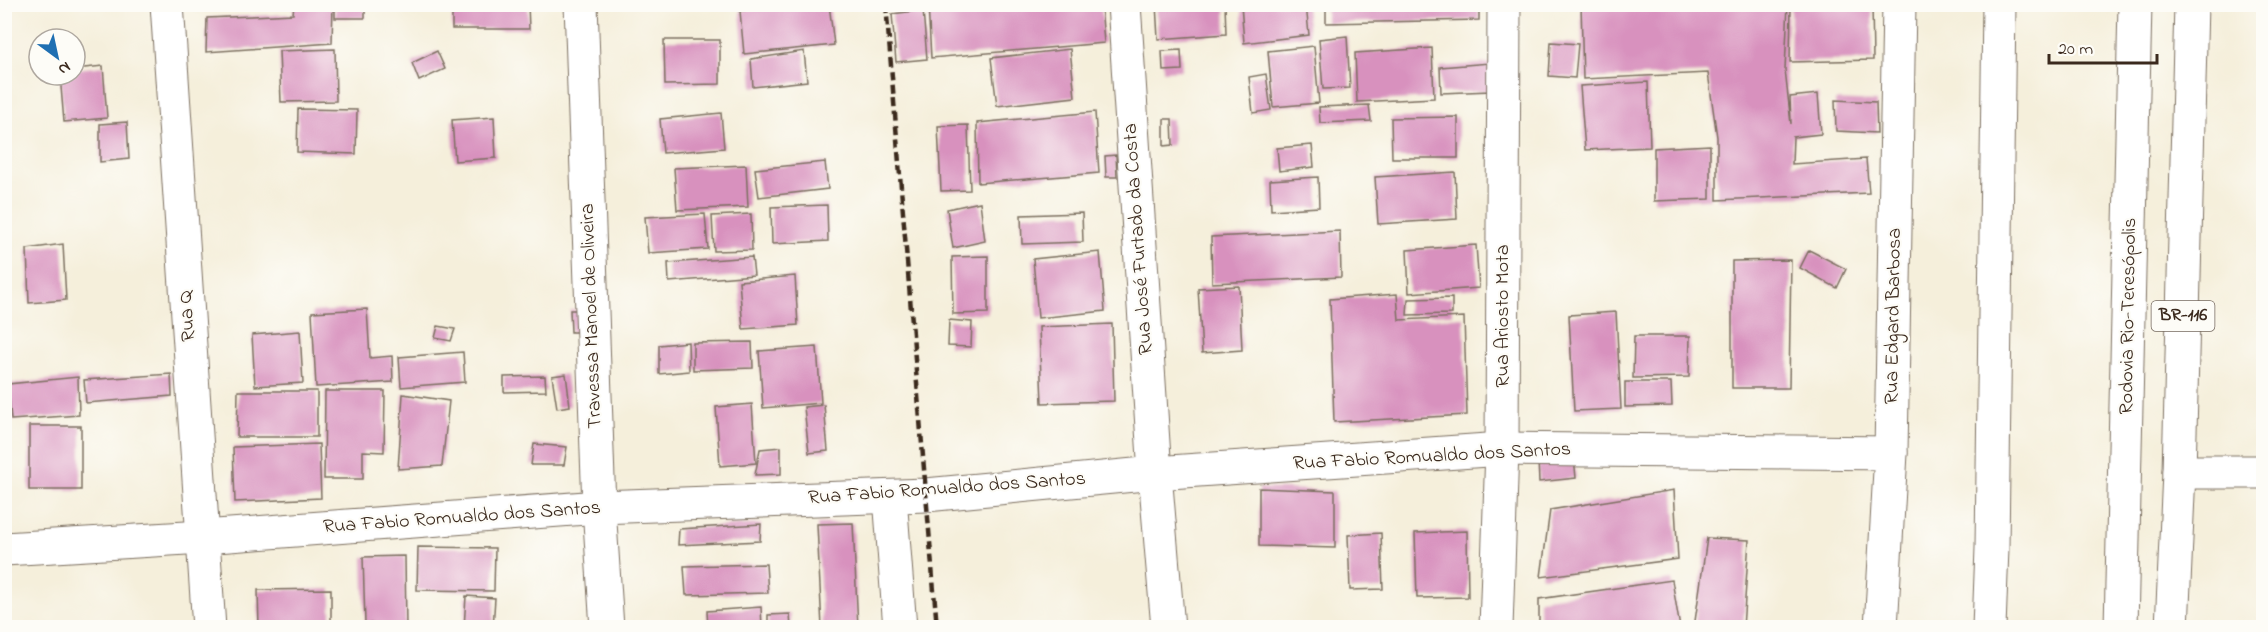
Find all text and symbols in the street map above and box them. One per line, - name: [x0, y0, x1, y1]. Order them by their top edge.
- north arrow: [27, 27, 87, 87]
- scale bar: [2049, 27, 2157, 65]
- text: 20 m: [2058, 37, 2093, 63]
- text: N: [53, 55, 75, 81]
- street label: Rua José Furtado da Costa: [1116, 122, 1162, 356]
- street label: Travessa Manoel de Oliveira: [574, 203, 610, 429]
- street label: Rodovia Rio-Teresópolis: [2113, 217, 2145, 415]
- street label: Rua Edgard Barbosa: [1878, 228, 1911, 404]
- street label: Rua Ariosto Mota: [1489, 244, 1518, 388]
- street label: Rua Q: [172, 288, 204, 343]
- road number: BR-116: [2152, 301, 2214, 331]
- street label: Rua Fabio Romualdo dos Santos: [1292, 435, 1572, 479]
- street label: Rua Fabio Romualdo dos Santos: [807, 465, 1087, 513]
- street label: Rua Fabio Romualdo dos Santos: [322, 494, 602, 542]

